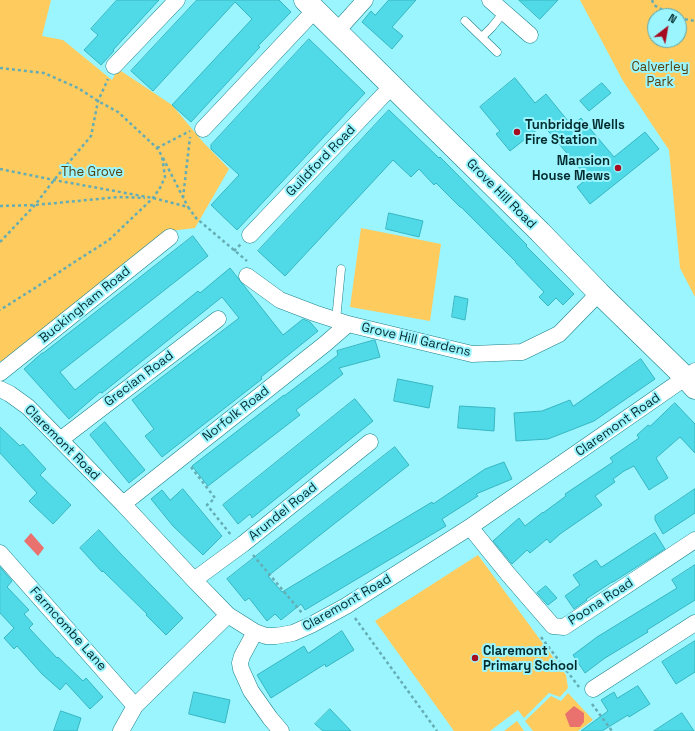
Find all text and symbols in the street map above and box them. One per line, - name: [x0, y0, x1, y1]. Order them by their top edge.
- north arrow: [647, 8, 687, 48]
- text: N: [666, 11, 679, 26]
- park label: Calverley Park: [631, 59, 689, 90]
- place label: Tunbridge Wells Fire Station: [525, 117, 625, 148]
- street label: Guildford Road: [283, 122, 359, 200]
- marker: Tunbridge Wells Fire Station: [512, 127, 522, 137]
- place label: Mansion House Mews: [532, 153, 610, 184]
- street label: Grove Hill Road: [463, 156, 539, 232]
- marker: Mansion House Mews: [613, 163, 623, 173]
- park label: The Grove: [61, 164, 123, 180]
- street label: Buckingham Road: [36, 263, 134, 347]
- street label: Grove Hill Gardens: [360, 320, 472, 360]
- street label: Grecian Road: [101, 348, 177, 410]
- street label: Norfolk Road: [199, 383, 273, 445]
- street label: Claremont Road: [573, 390, 663, 460]
- street label: Claremont Road: [21, 402, 103, 484]
- street label: Arundel Road: [246, 480, 320, 544]
- street label: Claremont Road: [300, 571, 394, 635]
- street label: Poona Road: [566, 575, 636, 629]
- street label: Farmcombe Lane: [26, 584, 110, 674]
- place label: Claremont Primary School: [483, 643, 577, 674]
- marker: Claremont Primary School: [470, 653, 480, 663]

